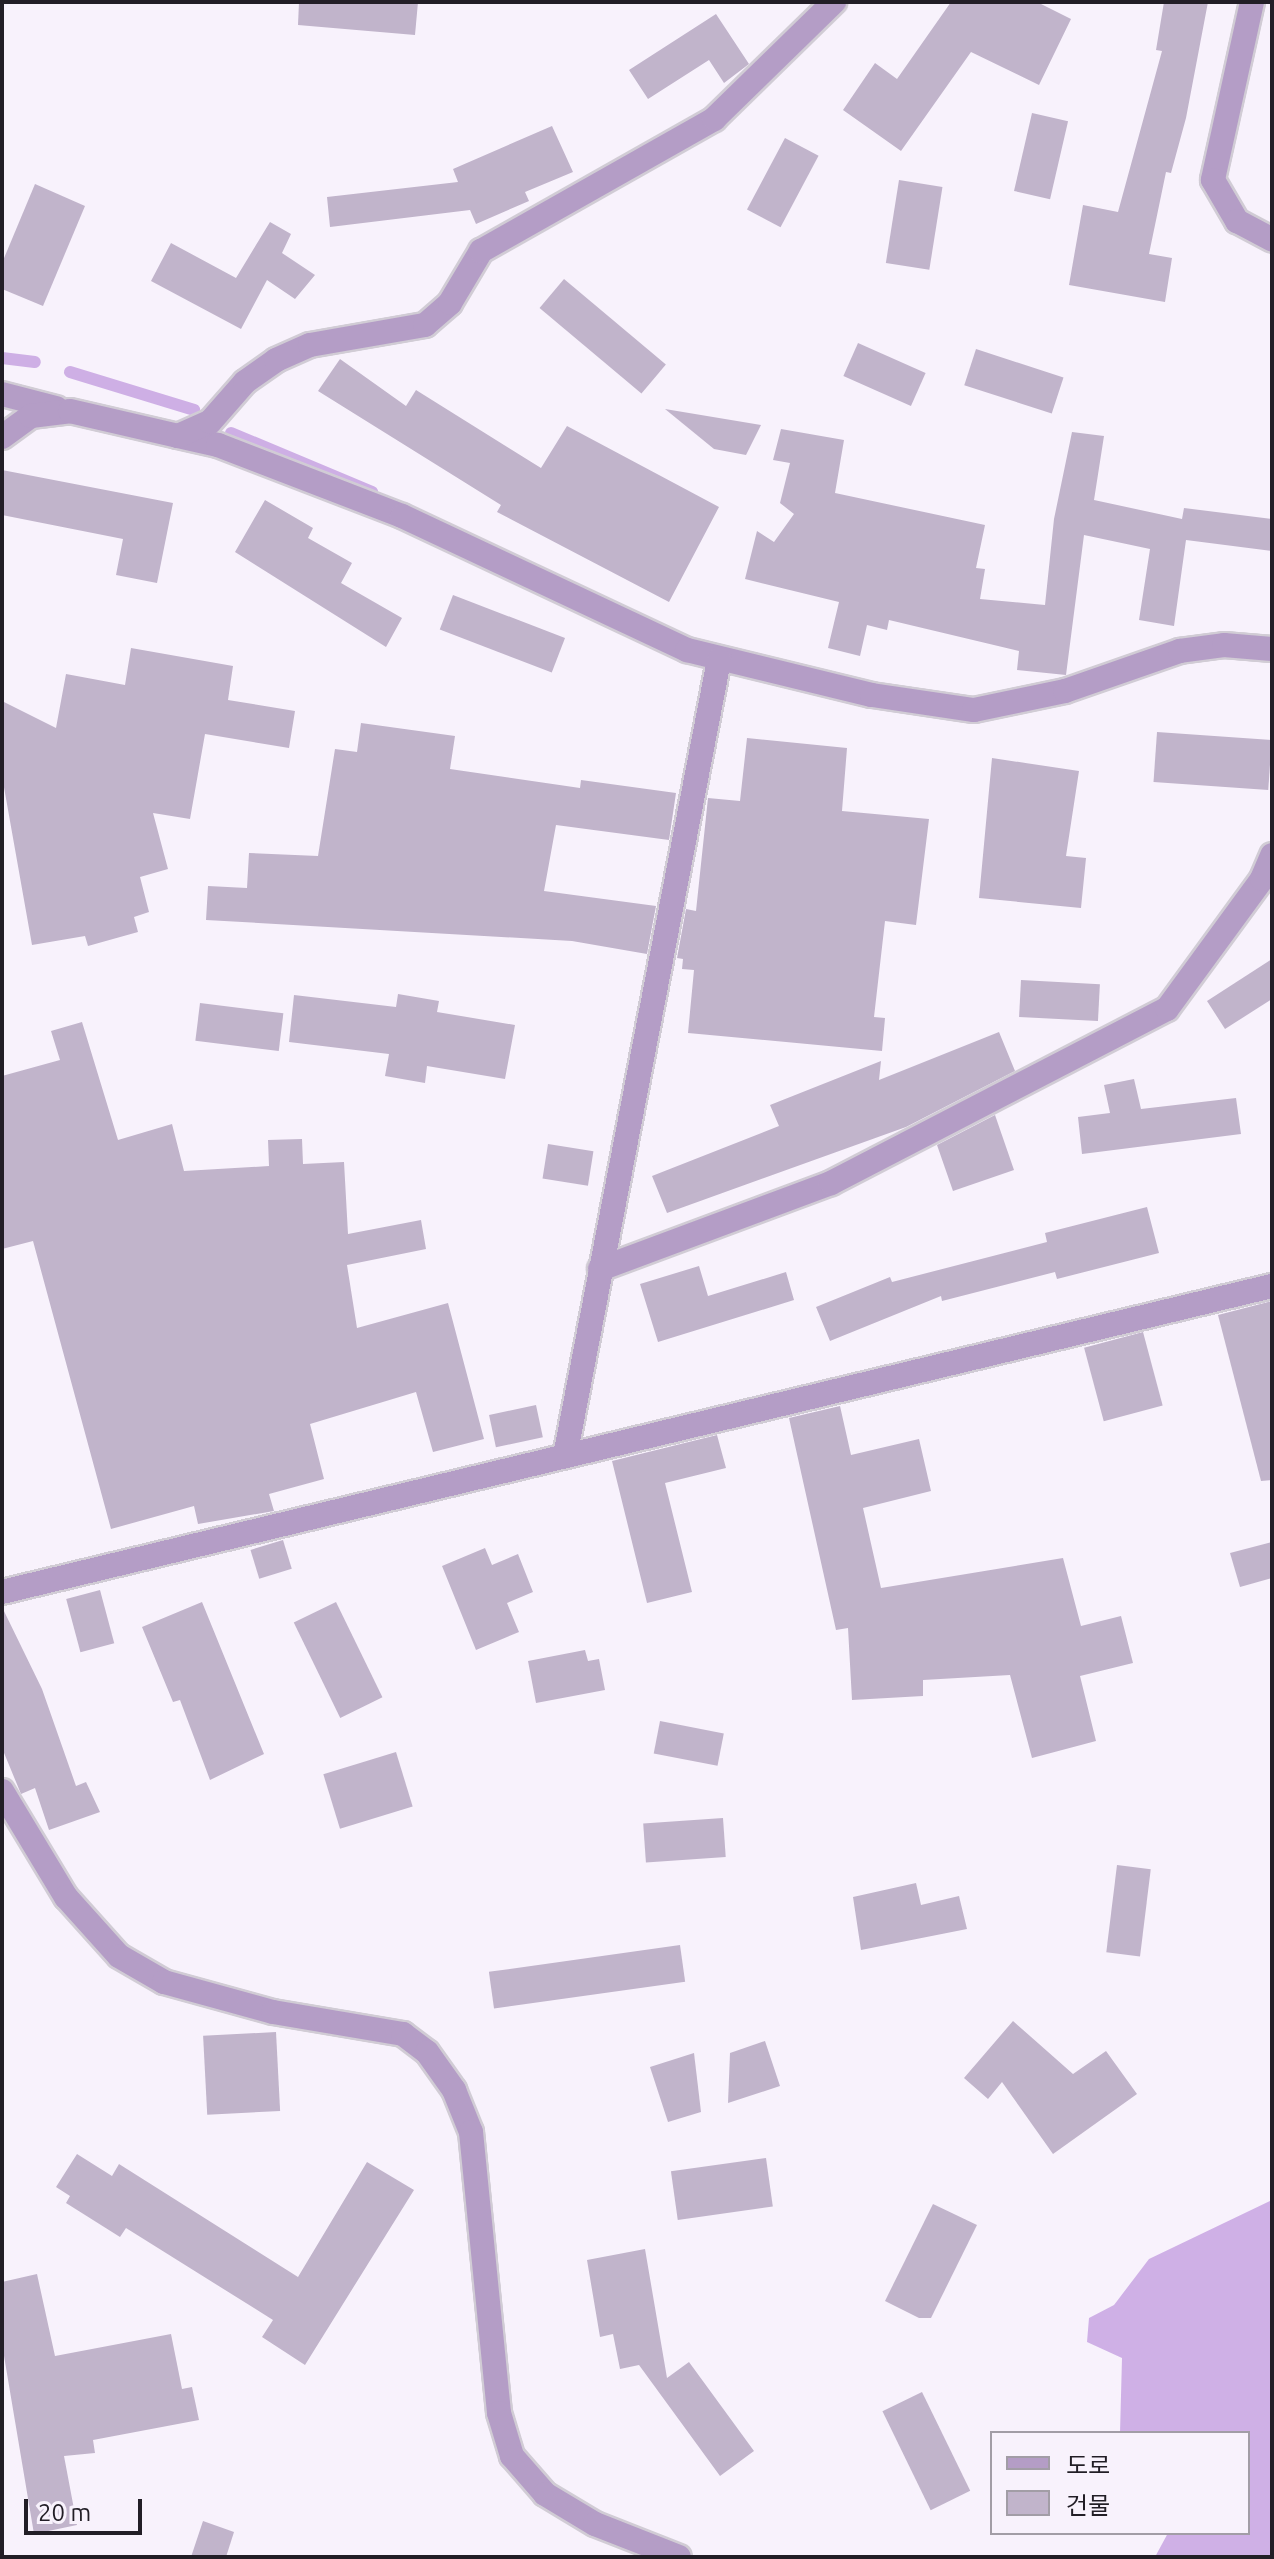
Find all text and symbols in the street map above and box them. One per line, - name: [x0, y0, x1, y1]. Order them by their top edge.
- legend: [990, 2431, 1250, 2535]
- text: 도로: [1066, 2452, 1110, 2479]
- scale bar: [28, 2483, 146, 2533]
- text: 건물: [1066, 2492, 1110, 2519]
- text: 20 m: [38, 2499, 91, 2526]

